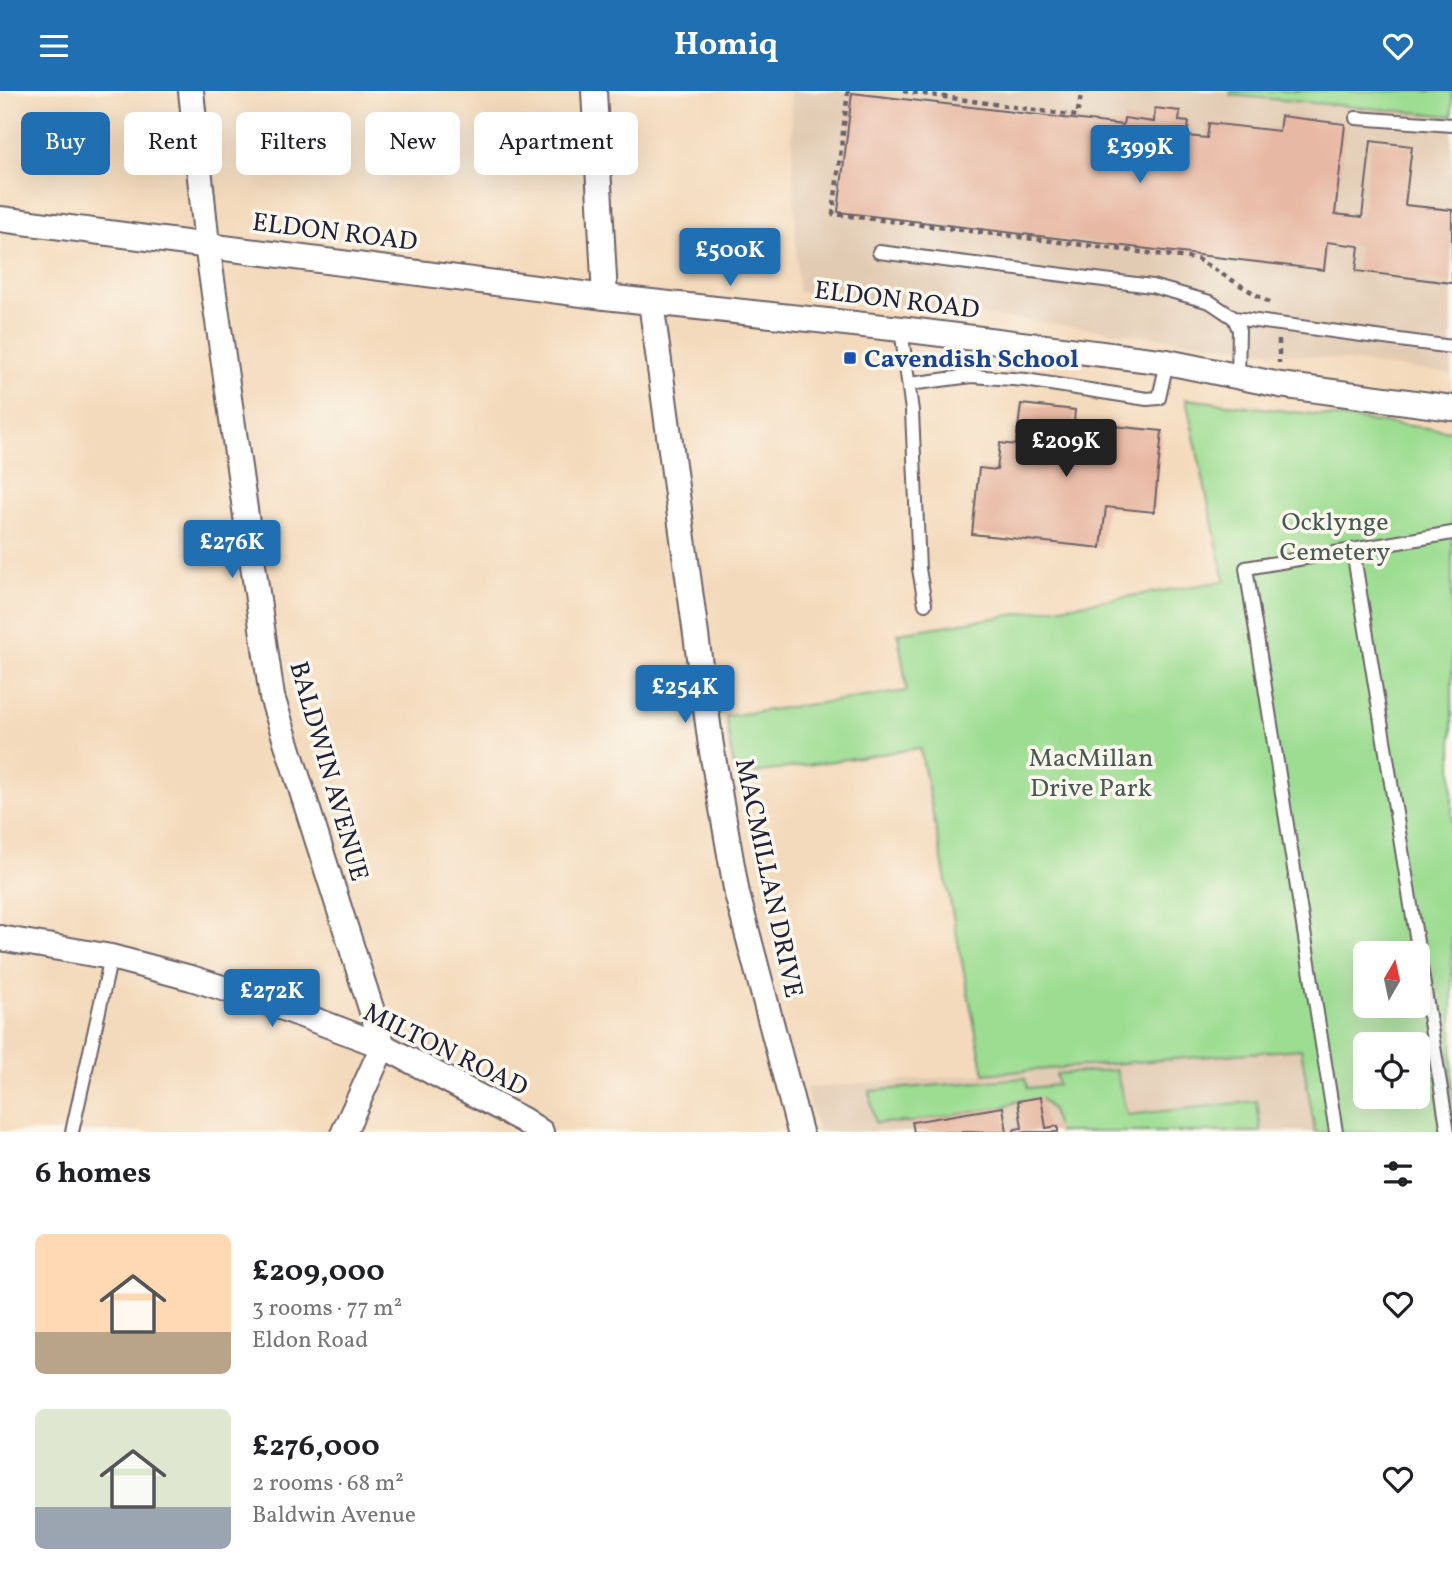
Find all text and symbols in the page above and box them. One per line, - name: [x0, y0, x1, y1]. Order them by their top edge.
- text: Homiq: [674, 24, 778, 68]
- icon: menu: [35, 27, 73, 65]
- icon: heart: [1379, 27, 1417, 65]
- chip: Buy: [21, 112, 110, 175]
- chip: Rent: [124, 112, 222, 175]
- chip: Filters: [236, 112, 351, 175]
- chip: New: [365, 112, 460, 175]
- chip: Apartment: [474, 112, 638, 175]
- pin: £399K: [1091, 125, 1189, 185]
- text: £399K: [1107, 132, 1173, 164]
- street label: ELDON ROAD: [250, 205, 419, 261]
- pin: £500K: [681, 229, 779, 288]
- text: £500K: [695, 235, 765, 267]
- street label: ELDON ROAD: [812, 273, 981, 329]
- place label: Cavendish School: [864, 342, 1079, 378]
- marker: Cavendish School: [842, 350, 858, 366]
- pin: £209K: [1017, 419, 1115, 479]
- text: £209K: [1032, 426, 1100, 458]
- park label: Ocklynge Cemetery: [1280, 505, 1390, 571]
- pin: £276K: [183, 521, 281, 580]
- text: £276K: [199, 527, 265, 559]
- street label: BALDWIN AVENUE: [279, 657, 377, 886]
- pin: £254K: [636, 665, 734, 725]
- text: £254K: [652, 672, 718, 704]
- park label: MacMillan Drive Park: [1029, 741, 1153, 807]
- street label: MACMILLAN DRIVE: [725, 755, 811, 1001]
- north arrow: [1353, 941, 1430, 1019]
- map controls: [1353, 941, 1430, 1109]
- pin: £272K: [223, 969, 321, 1029]
- text: £272K: [240, 976, 304, 1008]
- street label: MILTON ROAD: [357, 995, 533, 1106]
- button: locate: [1353, 1032, 1430, 1109]
- text: 6 homes: [35, 1153, 151, 1195]
- icon: filters: [1379, 1155, 1417, 1193]
- text: £209,000: [252, 1251, 385, 1293]
- icon: home: [91, 1262, 175, 1346]
- icon: heart: [1379, 1285, 1417, 1323]
- text: 3 rooms · 77 m²: [252, 1293, 402, 1325]
- text: Eldon Road: [252, 1325, 368, 1357]
- text: £276,000: [252, 1426, 380, 1468]
- icon: home: [91, 1437, 175, 1521]
- icon: heart: [1379, 1460, 1417, 1498]
- text: 2 rooms · 68 m²: [252, 1468, 404, 1500]
- text: Baldwin Avenue: [252, 1500, 416, 1532]

